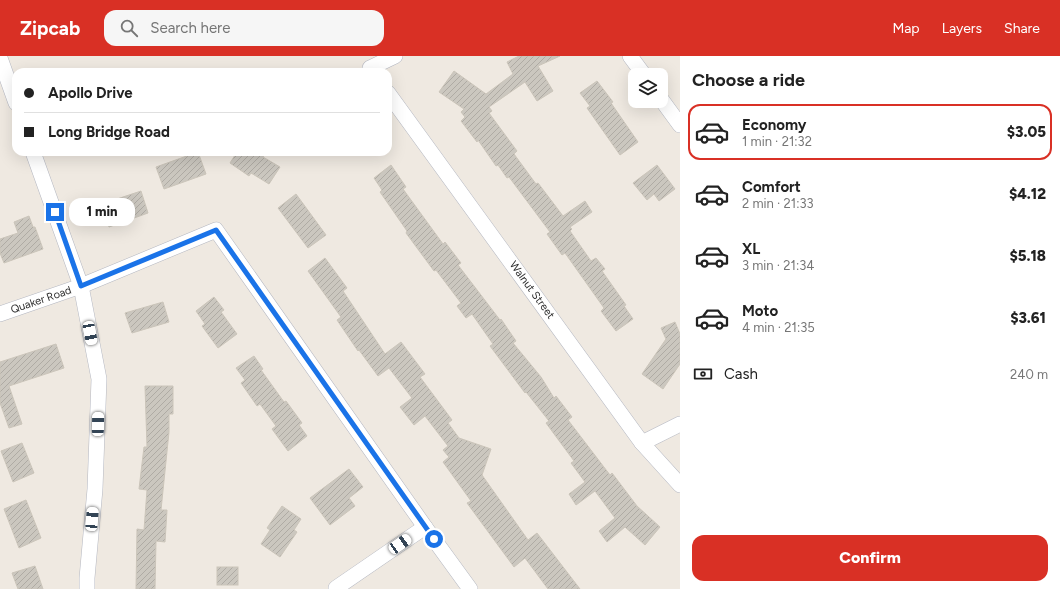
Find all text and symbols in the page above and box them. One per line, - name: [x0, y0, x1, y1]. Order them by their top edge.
- search box: [104, 10, 384, 46]
- text: Zipcab: [20, 17, 80, 40]
- icon: search: [118, 17, 140, 39]
- text: Search here: [150, 19, 230, 37]
- text: Map: [892, 20, 920, 37]
- text: Layers: [942, 20, 982, 37]
- text: Share: [1004, 20, 1040, 37]
- map controls: [628, 68, 668, 108]
- button: layers: [628, 68, 668, 108]
- text: Choose a ride: [692, 69, 805, 91]
- text: Apollo Drive: [48, 84, 133, 102]
- icon: car: [694, 114, 730, 150]
- text: Economy: [742, 116, 807, 134]
- text: Long Bridge Road: [48, 123, 170, 141]
- text: $3.05: [1007, 123, 1046, 141]
- text: 1 min · 21:32: [742, 134, 812, 149]
- icon: car: [694, 176, 730, 212]
- text: Comfort: [742, 178, 801, 196]
- text: $4.12: [1009, 185, 1046, 203]
- text: 2 min · 21:33: [742, 196, 814, 211]
- callout: 1 min: [69, 198, 135, 226]
- route end: [46, 203, 64, 221]
- text: 1 min: [86, 204, 118, 219]
- icon: car: [694, 238, 730, 274]
- text: XL: [742, 240, 760, 258]
- text: $5.18: [1009, 247, 1046, 265]
- text: 3 min · 21:34: [742, 258, 814, 273]
- street label: Walnut Street: [507, 259, 557, 321]
- street label: Quaker Road: [9, 284, 73, 316]
- icon: car: [694, 300, 730, 336]
- text: Moto: [742, 302, 778, 320]
- text: $3.61: [1010, 309, 1046, 327]
- car: [82, 320, 98, 346]
- text: 4 min · 21:35: [742, 320, 815, 335]
- icon: cash: [692, 363, 714, 385]
- text: Cash: [724, 365, 758, 383]
- text: 240 m: [1010, 367, 1048, 382]
- car: [92, 412, 104, 436]
- car: [85, 507, 99, 531]
- route start: [425, 530, 443, 548]
- car: [387, 532, 413, 556]
- button: Confirm: [692, 535, 1048, 581]

